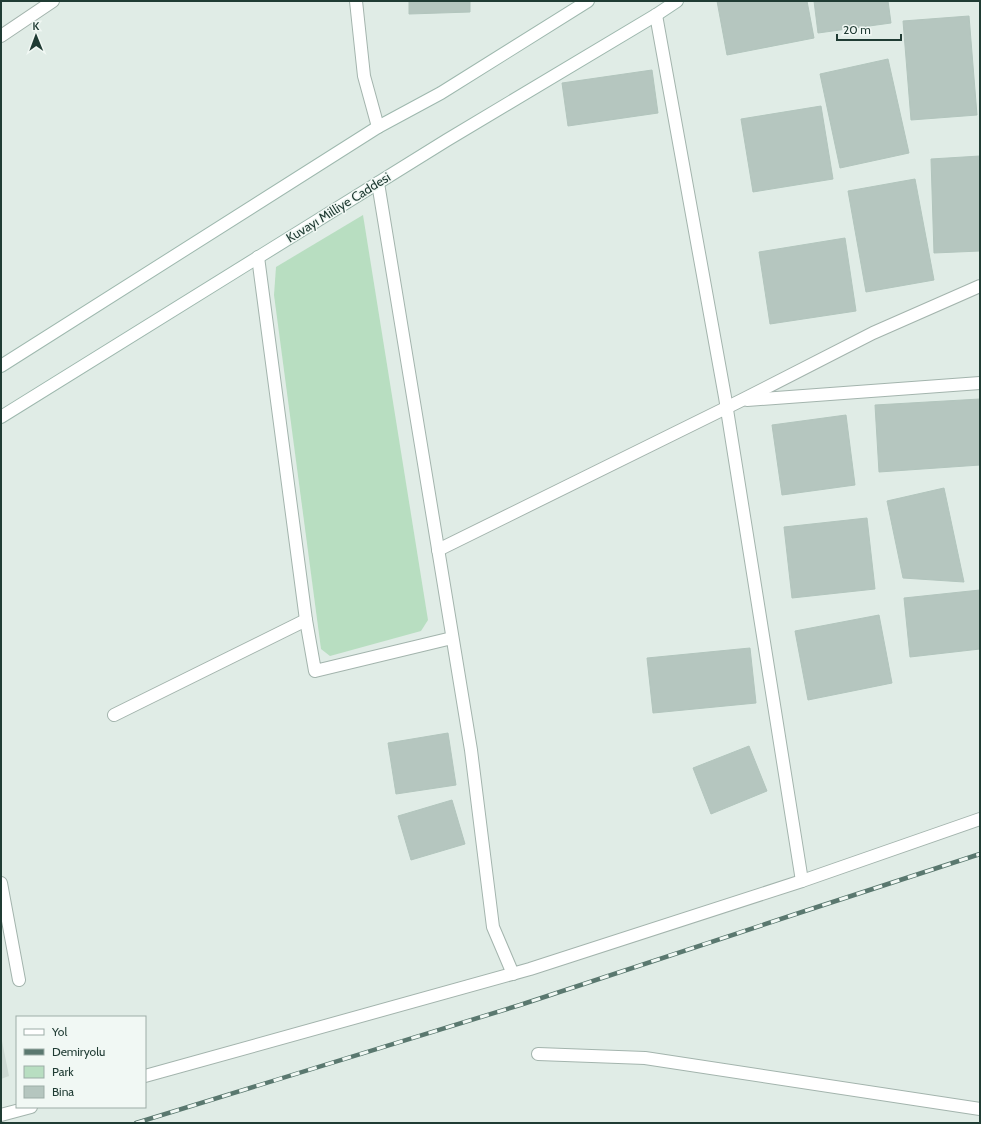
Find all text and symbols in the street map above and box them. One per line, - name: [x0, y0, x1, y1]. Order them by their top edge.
- north arrow: [16, 16, 56, 56]
- scale bar: [837, 16, 901, 42]
- text: K: [32, 19, 39, 33]
- text: 20 m: [843, 22, 871, 37]
- street label: Kuvayı Milliye Caddesi: [283, 168, 393, 246]
- legend: [16, 1016, 146, 1108]
- text: Yol: [51, 1024, 67, 1039]
- text: Demiryolu: [52, 1044, 105, 1059]
- text: Park: [52, 1064, 74, 1079]
- text: Bina: [52, 1084, 74, 1099]

